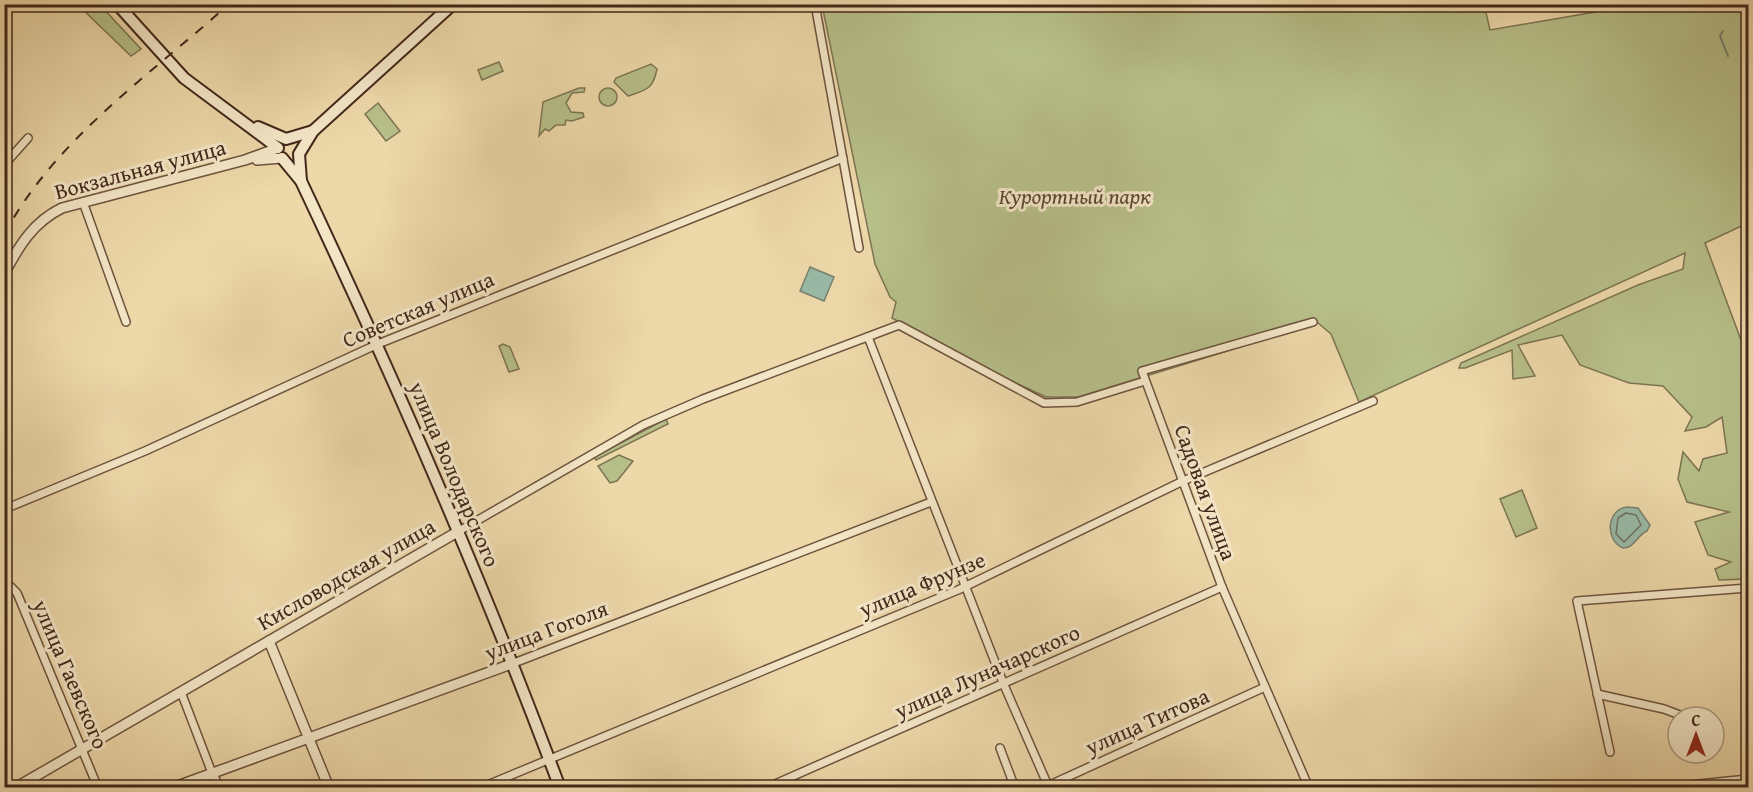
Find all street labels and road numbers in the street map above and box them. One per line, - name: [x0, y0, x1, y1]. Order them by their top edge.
- street label: Вокзальная улица: [51, 131, 230, 207]
- street label: Советская улица: [337, 262, 499, 355]
- street label: улица Володарского: [401, 375, 509, 572]
- street label: Садовая улица: [1167, 420, 1246, 565]
- street label: Кисловодская улица: [251, 510, 441, 638]
- street label: улица Фрунзе: [853, 543, 990, 625]
- street label: улица Гоголя: [479, 592, 612, 669]
- street label: улица Гаевского: [25, 593, 117, 754]
- street label: улица Луначарского: [888, 616, 1085, 727]
- street label: улица Титова: [1079, 679, 1215, 763]

